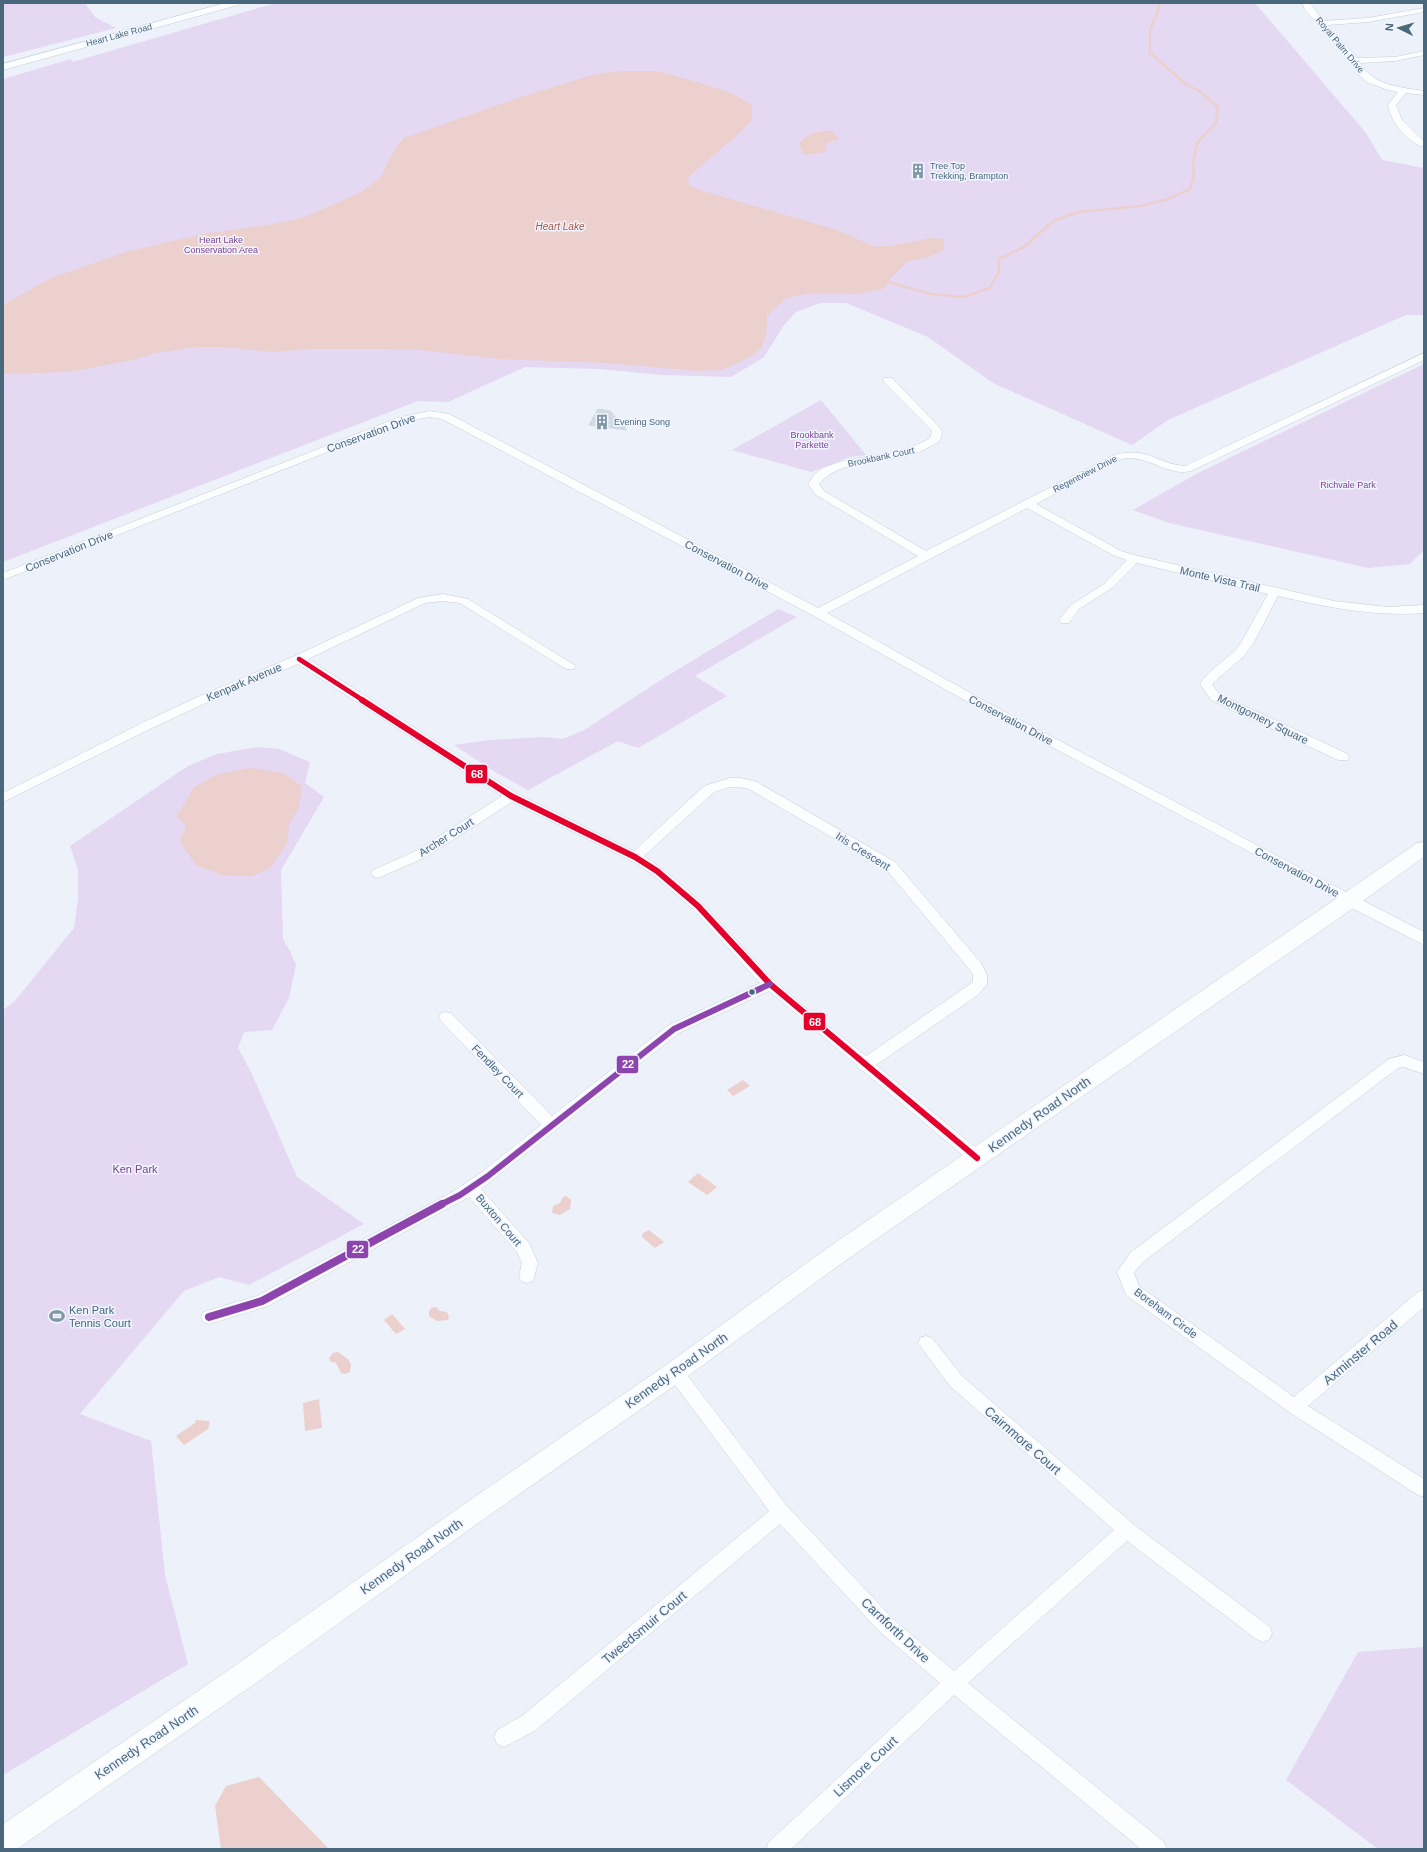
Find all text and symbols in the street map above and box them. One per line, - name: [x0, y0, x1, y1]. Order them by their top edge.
- north arrow: [1379, 8, 1419, 48]
- street label: Royal Palm Drive: [1314, 15, 1366, 75]
- street label: Heart Lake Road: [85, 21, 153, 49]
- text: N: [1383, 23, 1395, 32]
- place label: Tree Top Trekking, Brampton: [930, 161, 1008, 181]
- building icon: Tree Top Trekking, Brampton: [909, 162, 927, 180]
- water label: Heart Lake: [536, 221, 585, 232]
- park label: Heart Lake Conservation Area: [184, 235, 258, 255]
- street label: Conservation Drive: [325, 411, 417, 455]
- building icon: Evening Song: [593, 413, 611, 431]
- place label: Evening Song: [614, 417, 670, 427]
- park label: Brookbank Parkette: [790, 430, 834, 450]
- street label: Brookbank Court: [847, 445, 916, 469]
- street label: Regentview Drive: [1051, 454, 1119, 494]
- park label: Richvale Park: [1320, 480, 1376, 490]
- street label: Conservation Drive: [23, 528, 115, 574]
- street label: Conservation Drive: [683, 538, 771, 592]
- street label: Monte Vista Trail: [1179, 564, 1261, 594]
- street label: Kenpark Avenue: [205, 661, 283, 703]
- street label: Montgomery Square: [1216, 692, 1310, 746]
- street label: Conservation Drive: [967, 693, 1055, 747]
- line badge: 68: [465, 764, 488, 784]
- text: 68: [471, 768, 483, 780]
- street label: Archer Court: [416, 815, 476, 859]
- street label: Iris Crescent: [834, 830, 892, 872]
- street label: Conservation Drive: [1253, 845, 1341, 899]
- unlabelled marker: [747, 987, 757, 997]
- line badge: 68: [803, 1012, 826, 1031]
- text: 68: [809, 1016, 821, 1028]
- street label: Fendley Court: [470, 1042, 526, 1100]
- line badge: 22: [616, 1055, 639, 1074]
- text: 22: [622, 1058, 634, 1070]
- street label: Kennedy Road North: [985, 1073, 1093, 1155]
- park label: Ken Park: [112, 1163, 158, 1175]
- street label: Buxton Court: [474, 1192, 524, 1248]
- line badge: 22: [346, 1240, 369, 1259]
- text: 22: [352, 1243, 364, 1255]
- street label: Boreham Circle: [1132, 1285, 1200, 1341]
- place label: Ken Park Tennis Court: [69, 1304, 131, 1329]
- sports icon: Ken Park Tennis Court: [48, 1307, 66, 1325]
- street label: Axminster Road: [1320, 1317, 1401, 1388]
- street label: Kennedy Road North: [622, 1329, 730, 1411]
- street label: Cairnmore Court: [981, 1403, 1064, 1478]
- street label: Kennedy Road North: [357, 1515, 465, 1597]
- street label: Tweedsmuir Court: [599, 1587, 690, 1667]
- street label: Carnforth Drive: [858, 1595, 933, 1666]
- street label: Kennedy Road North: [92, 1702, 201, 1783]
- street label: Lismore Court: [830, 1733, 901, 1800]

